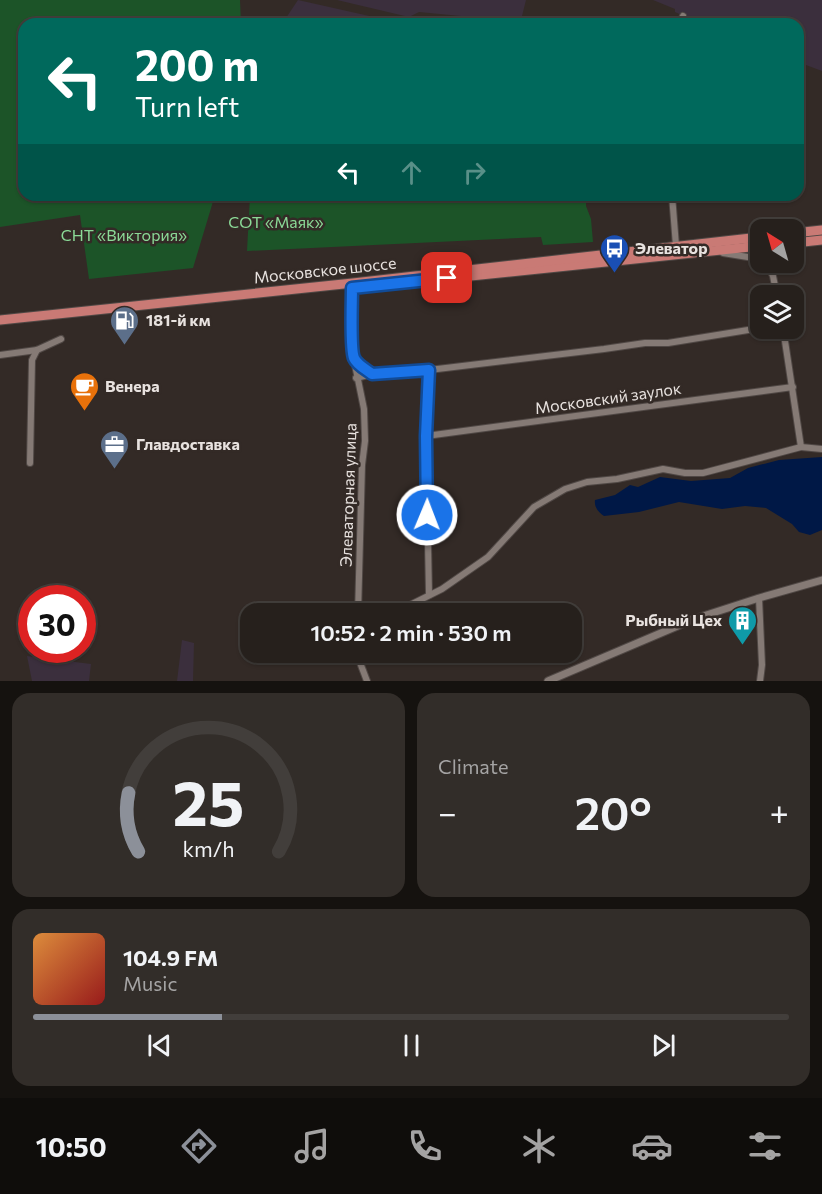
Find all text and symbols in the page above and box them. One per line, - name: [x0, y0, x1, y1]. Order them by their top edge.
- text: 200 m: [135, 38, 259, 90]
- icon: left: [36, 42, 114, 120]
- text: Turn left: [135, 90, 239, 123]
- icon: left: [332, 156, 365, 189]
- icon: ahead: [395, 156, 428, 189]
- icon: right: [458, 156, 491, 189]
- park label: СОТ «Маяк»: [228, 212, 324, 231]
- north arrow: [750, 219, 804, 273]
- map controls: [750, 219, 804, 339]
- park label: СНТ «Виктория»: [61, 225, 187, 244]
- bus stop icon: Элеватор: [598, 232, 630, 274]
- place label: Элеватор: [635, 238, 708, 257]
- pin: [421, 252, 472, 303]
- street label: Московское шоссе: [253, 253, 397, 286]
- icon: arrive: [430, 261, 463, 294]
- button: layers: [750, 285, 804, 339]
- fuel station icon: 181-й км: [109, 304, 141, 346]
- place label: 181-й км: [146, 310, 211, 329]
- cafe icon: Венера: [68, 370, 100, 412]
- place label: Венера: [105, 376, 160, 395]
- street label: Московский заулок: [533, 378, 683, 417]
- street label: Элеваторная улица: [335, 423, 360, 567]
- office icon: Главдоставка: [99, 428, 131, 470]
- place label: Главдоставка: [136, 434, 240, 453]
- position arrow: [395, 483, 459, 547]
- speed limit sign: 30: [18, 585, 96, 663]
- building icon: Рыбный Цех: [727, 604, 759, 646]
- place label: Рыбный Цех: [625, 610, 722, 629]
- text: 10:52 · 2 min · 530 m: [311, 619, 512, 646]
- text: Climate: [438, 754, 508, 778]
- text: 25: [173, 763, 244, 839]
- text: 20°: [575, 784, 652, 839]
- text: −: [438, 791, 457, 832]
- text: +: [770, 791, 789, 832]
- text: km/h: [182, 835, 235, 861]
- text: 104.9 FM: [123, 944, 218, 971]
- text: Music: [123, 971, 177, 995]
- icon: previous: [143, 1029, 176, 1062]
- icon: pause: [395, 1029, 428, 1062]
- icon: next: [647, 1029, 680, 1062]
- icon: directions: [178, 1125, 220, 1167]
- icon: music: [291, 1125, 333, 1167]
- icon: phone: [404, 1125, 446, 1167]
- icon: climate: [518, 1125, 560, 1167]
- icon: car: [631, 1125, 673, 1167]
- icon: filters: [744, 1125, 786, 1167]
- text: 10:50: [36, 1130, 107, 1163]

